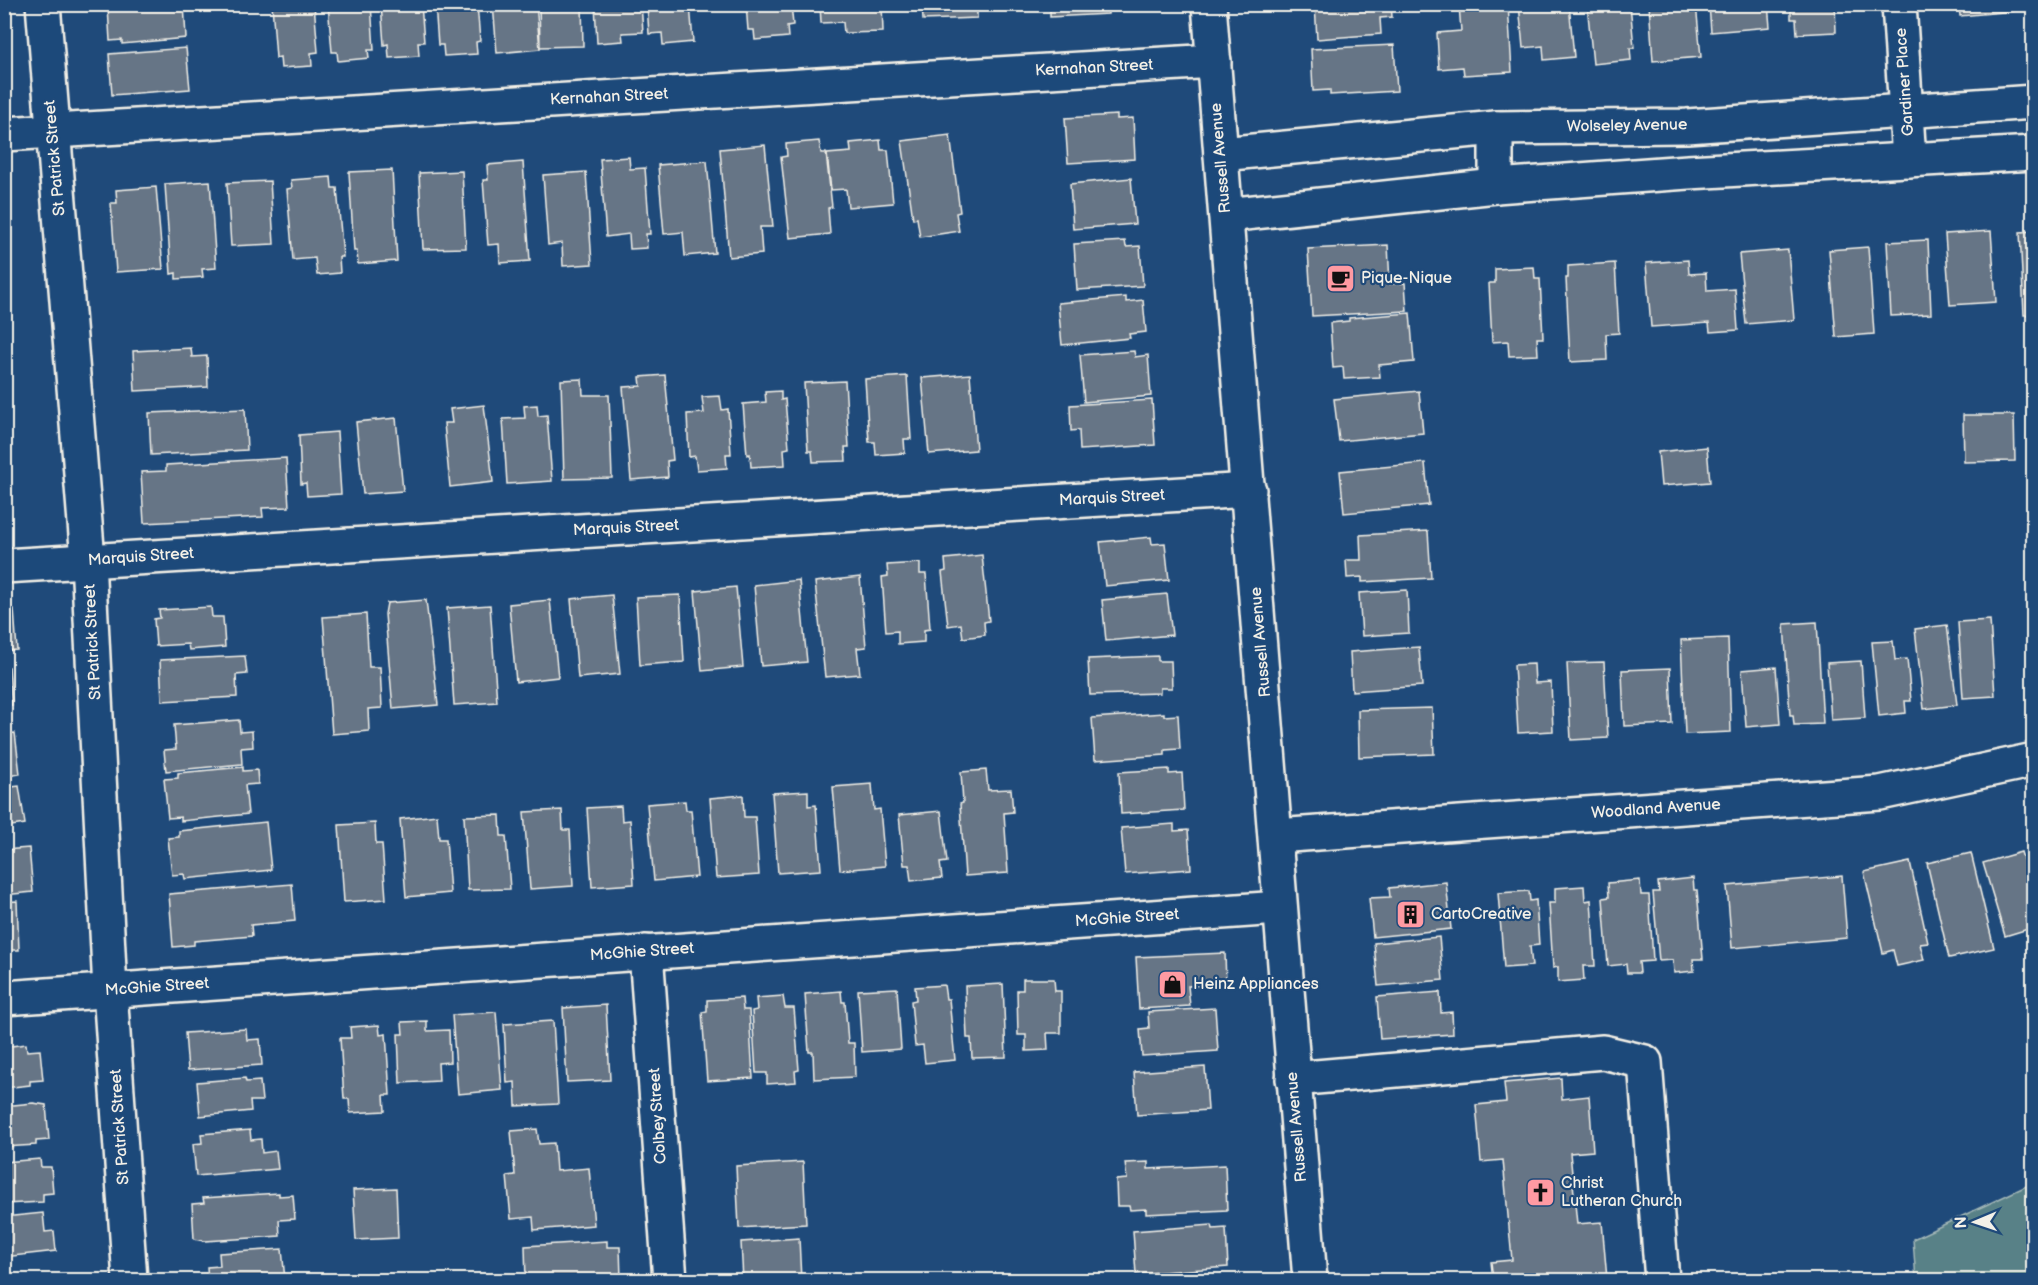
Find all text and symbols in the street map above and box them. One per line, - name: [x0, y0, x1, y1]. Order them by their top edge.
- street label: Gardiner Place: [1892, 27, 1918, 137]
- street label: Kernahan Street: [1034, 55, 1154, 81]
- street label: Kernahan Street: [549, 84, 669, 110]
- street label: St Patrick Street: [40, 99, 70, 217]
- street label: Russell Avenue: [1207, 101, 1235, 214]
- street label: Wolseley Avenue: [1566, 115, 1688, 137]
- cafe icon: Pique-Nique: [1324, 262, 1356, 294]
- place label: Pique-Nique: [1361, 269, 1452, 288]
- street label: Marquis Street: [1058, 486, 1166, 510]
- street label: Marquis Street: [572, 516, 680, 540]
- street label: Marquis Street: [87, 544, 195, 570]
- street label: St Patrick Street: [80, 583, 106, 700]
- street label: Russell Avenue: [1247, 585, 1275, 698]
- street label: Woodland Avenue: [1591, 795, 1722, 823]
- building icon: CartoCreative: [1394, 898, 1426, 930]
- street label: McGhie Street: [1074, 905, 1180, 931]
- place label: CartoCreative: [1431, 905, 1532, 924]
- street label: McGhie Street: [589, 939, 695, 965]
- shop icon: Heinz Appliances: [1156, 968, 1188, 1000]
- street label: McGhie Street: [104, 974, 210, 1000]
- place label: Heinz Appliances: [1193, 975, 1319, 994]
- street label: Colbey Street: [645, 1067, 671, 1165]
- street label: St Patrick Street: [106, 1068, 134, 1186]
- street label: Russell Avenue: [1283, 1070, 1311, 1183]
- place label: Christ Lutheran Church: [1561, 1174, 1682, 1211]
- church icon: Christ Lutheran Church: [1524, 1176, 1556, 1208]
- north arrow: [1945, 1192, 2005, 1252]
- text: N: [1952, 1216, 1971, 1229]

